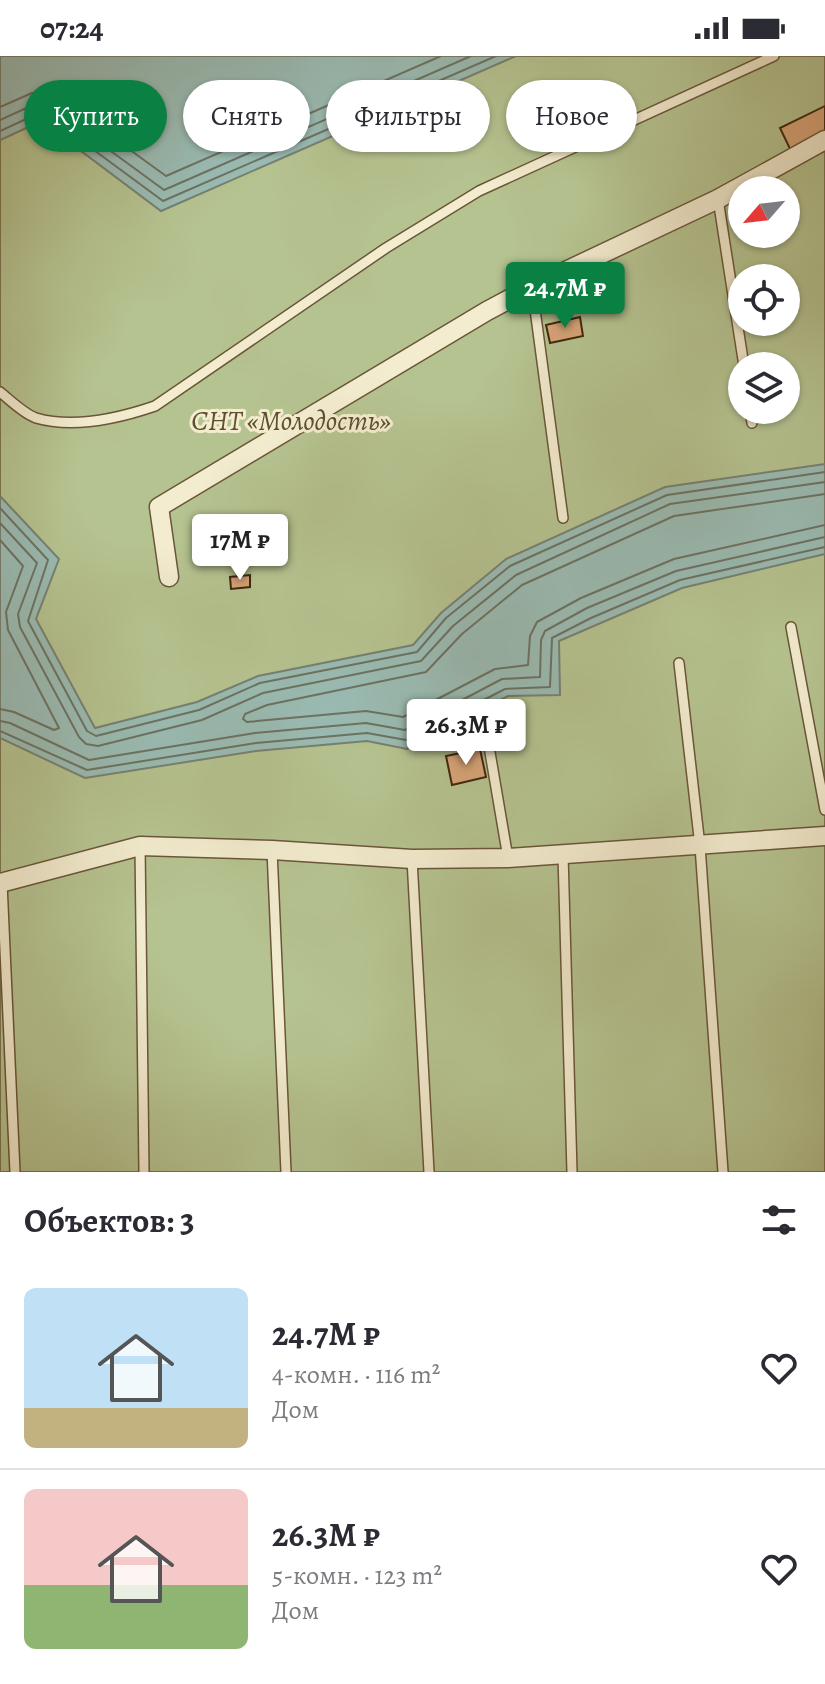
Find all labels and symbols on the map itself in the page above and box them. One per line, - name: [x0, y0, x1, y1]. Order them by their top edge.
- north arrow: [728, 176, 800, 248]
- pin: 24.7M ₽: [491, 262, 639, 330]
- park label: СНТ «Молодость»: [191, 402, 391, 440]
- pin: 17M ₽: [184, 514, 296, 582]
- pin: 26.3M ₽: [392, 699, 540, 767]

